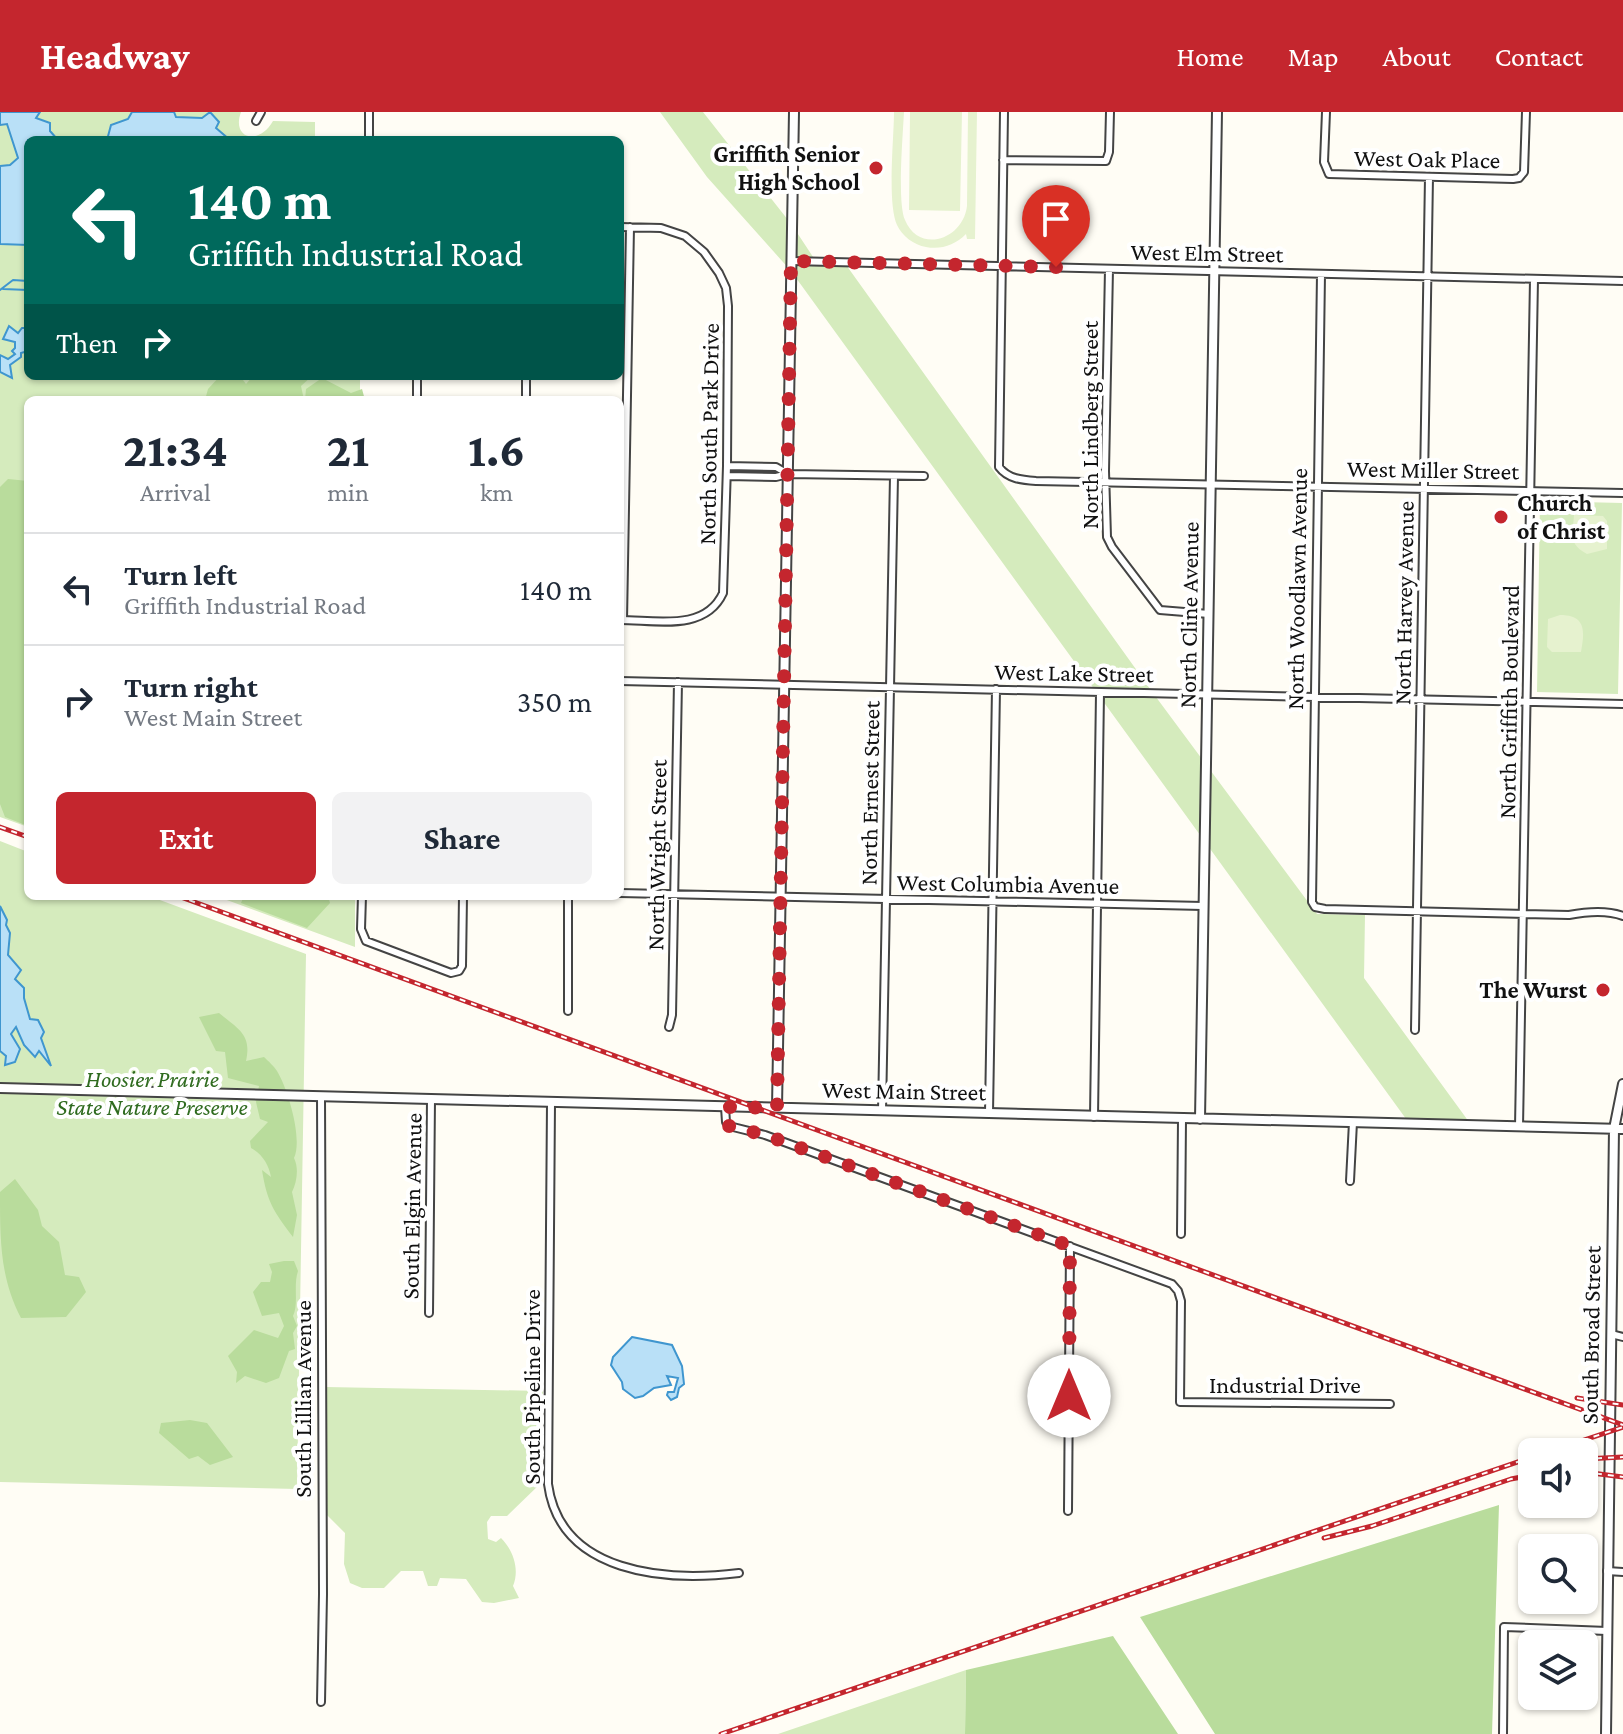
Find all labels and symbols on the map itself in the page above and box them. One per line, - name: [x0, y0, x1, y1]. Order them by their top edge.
- place label: Griffith Senior High School: [713, 140, 860, 195]
- street label: West Oak Place: [1354, 144, 1500, 173]
- marker: Griffith Senior High School: [867, 159, 885, 177]
- pin: [1022, 185, 1090, 267]
- street label: West Elm Street: [1130, 238, 1285, 267]
- street label: North Lindberg Street: [1076, 320, 1103, 529]
- street label: North South Park Drive: [693, 323, 724, 545]
- street label: West Miller Street: [1347, 455, 1520, 485]
- street label: North Woodlawn Avenue: [1281, 468, 1312, 710]
- place label: Church of Christ: [1517, 489, 1606, 544]
- street label: North Harvey Avenue: [1388, 501, 1419, 705]
- marker: Church of Christ: [1492, 508, 1510, 526]
- street label: North Cline Avenue: [1173, 521, 1204, 709]
- street label: North Griffith Boulevard: [1493, 584, 1524, 819]
- street label: West Lake Street: [994, 658, 1155, 687]
- street label: North Ernest Street: [854, 699, 885, 885]
- street label: North Wright Street: [641, 758, 672, 951]
- street label: West Columbia Avenue: [896, 868, 1120, 899]
- place label: The Wurst: [1479, 976, 1587, 1003]
- marker: The Wurst: [1594, 981, 1612, 999]
- park label: Hoosier Prairie State Nature Preserve: [56, 1065, 248, 1120]
- street label: West Main Street: [822, 1076, 987, 1105]
- street label: South Elgin Avenue: [396, 1113, 427, 1299]
- street label: South Broad Street: [1575, 1244, 1606, 1425]
- street label: South Pipeline Drive: [518, 1289, 545, 1485]
- street label: South Lillian Avenue: [289, 1300, 316, 1498]
- position arrow: [1027, 1354, 1111, 1438]
- street label: Industrial Drive: [1209, 1371, 1361, 1398]

